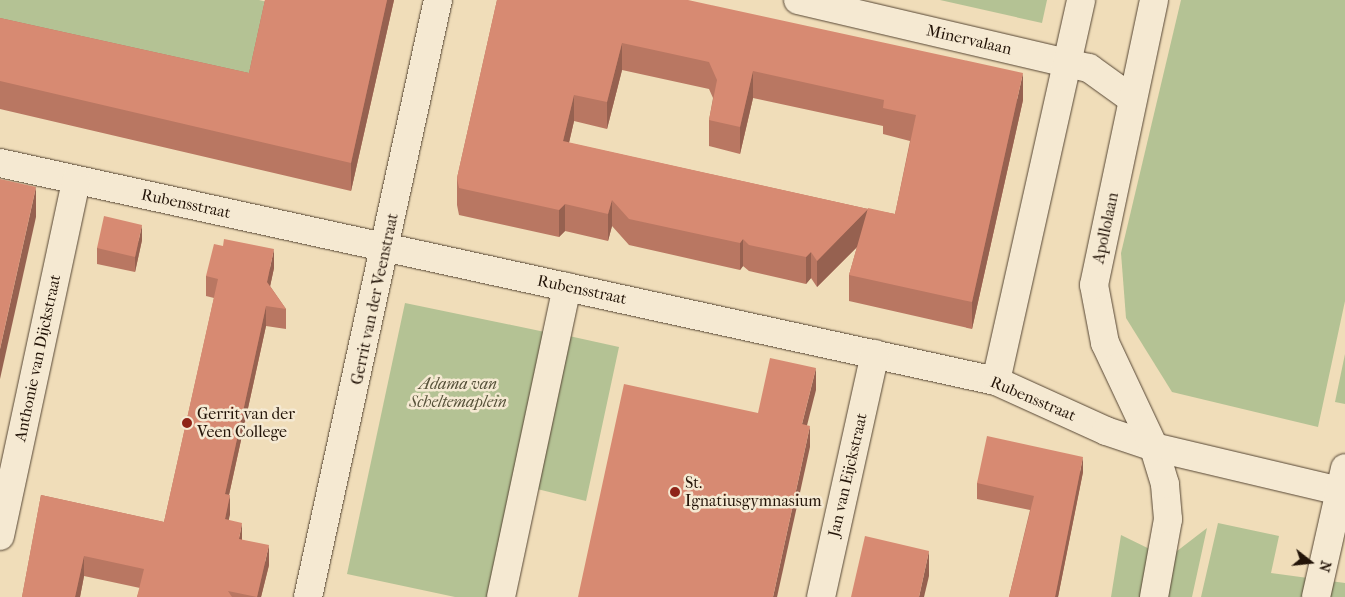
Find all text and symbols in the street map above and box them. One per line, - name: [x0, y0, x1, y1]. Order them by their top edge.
- street label: Minervalaan: [924, 21, 1014, 59]
- street label: Rubensstraat: [140, 185, 232, 223]
- street label: Apollolaan: [1089, 191, 1123, 265]
- street label: Gerrit van der Veenstraat: [347, 211, 403, 387]
- street label: Rubensstraat: [536, 271, 628, 309]
- street label: Anthonie van Dijckstraat: [11, 273, 65, 443]
- street label: Rubensstraat: [987, 372, 1079, 426]
- park label: Adama van Scheltemaplein: [409, 374, 507, 412]
- place label: Gerrit van der Veen College: [197, 404, 295, 442]
- street label: Jan van Eijckstraat: [824, 411, 872, 539]
- marker: Gerrit van der Veen College: [181, 417, 193, 429]
- place label: St. Ignatiusgymnasium: [685, 473, 822, 511]
- marker: St. Ignatiusgymnasium: [669, 486, 681, 498]
- north arrow: [1285, 537, 1335, 587]
- text: N: [1315, 559, 1335, 574]

